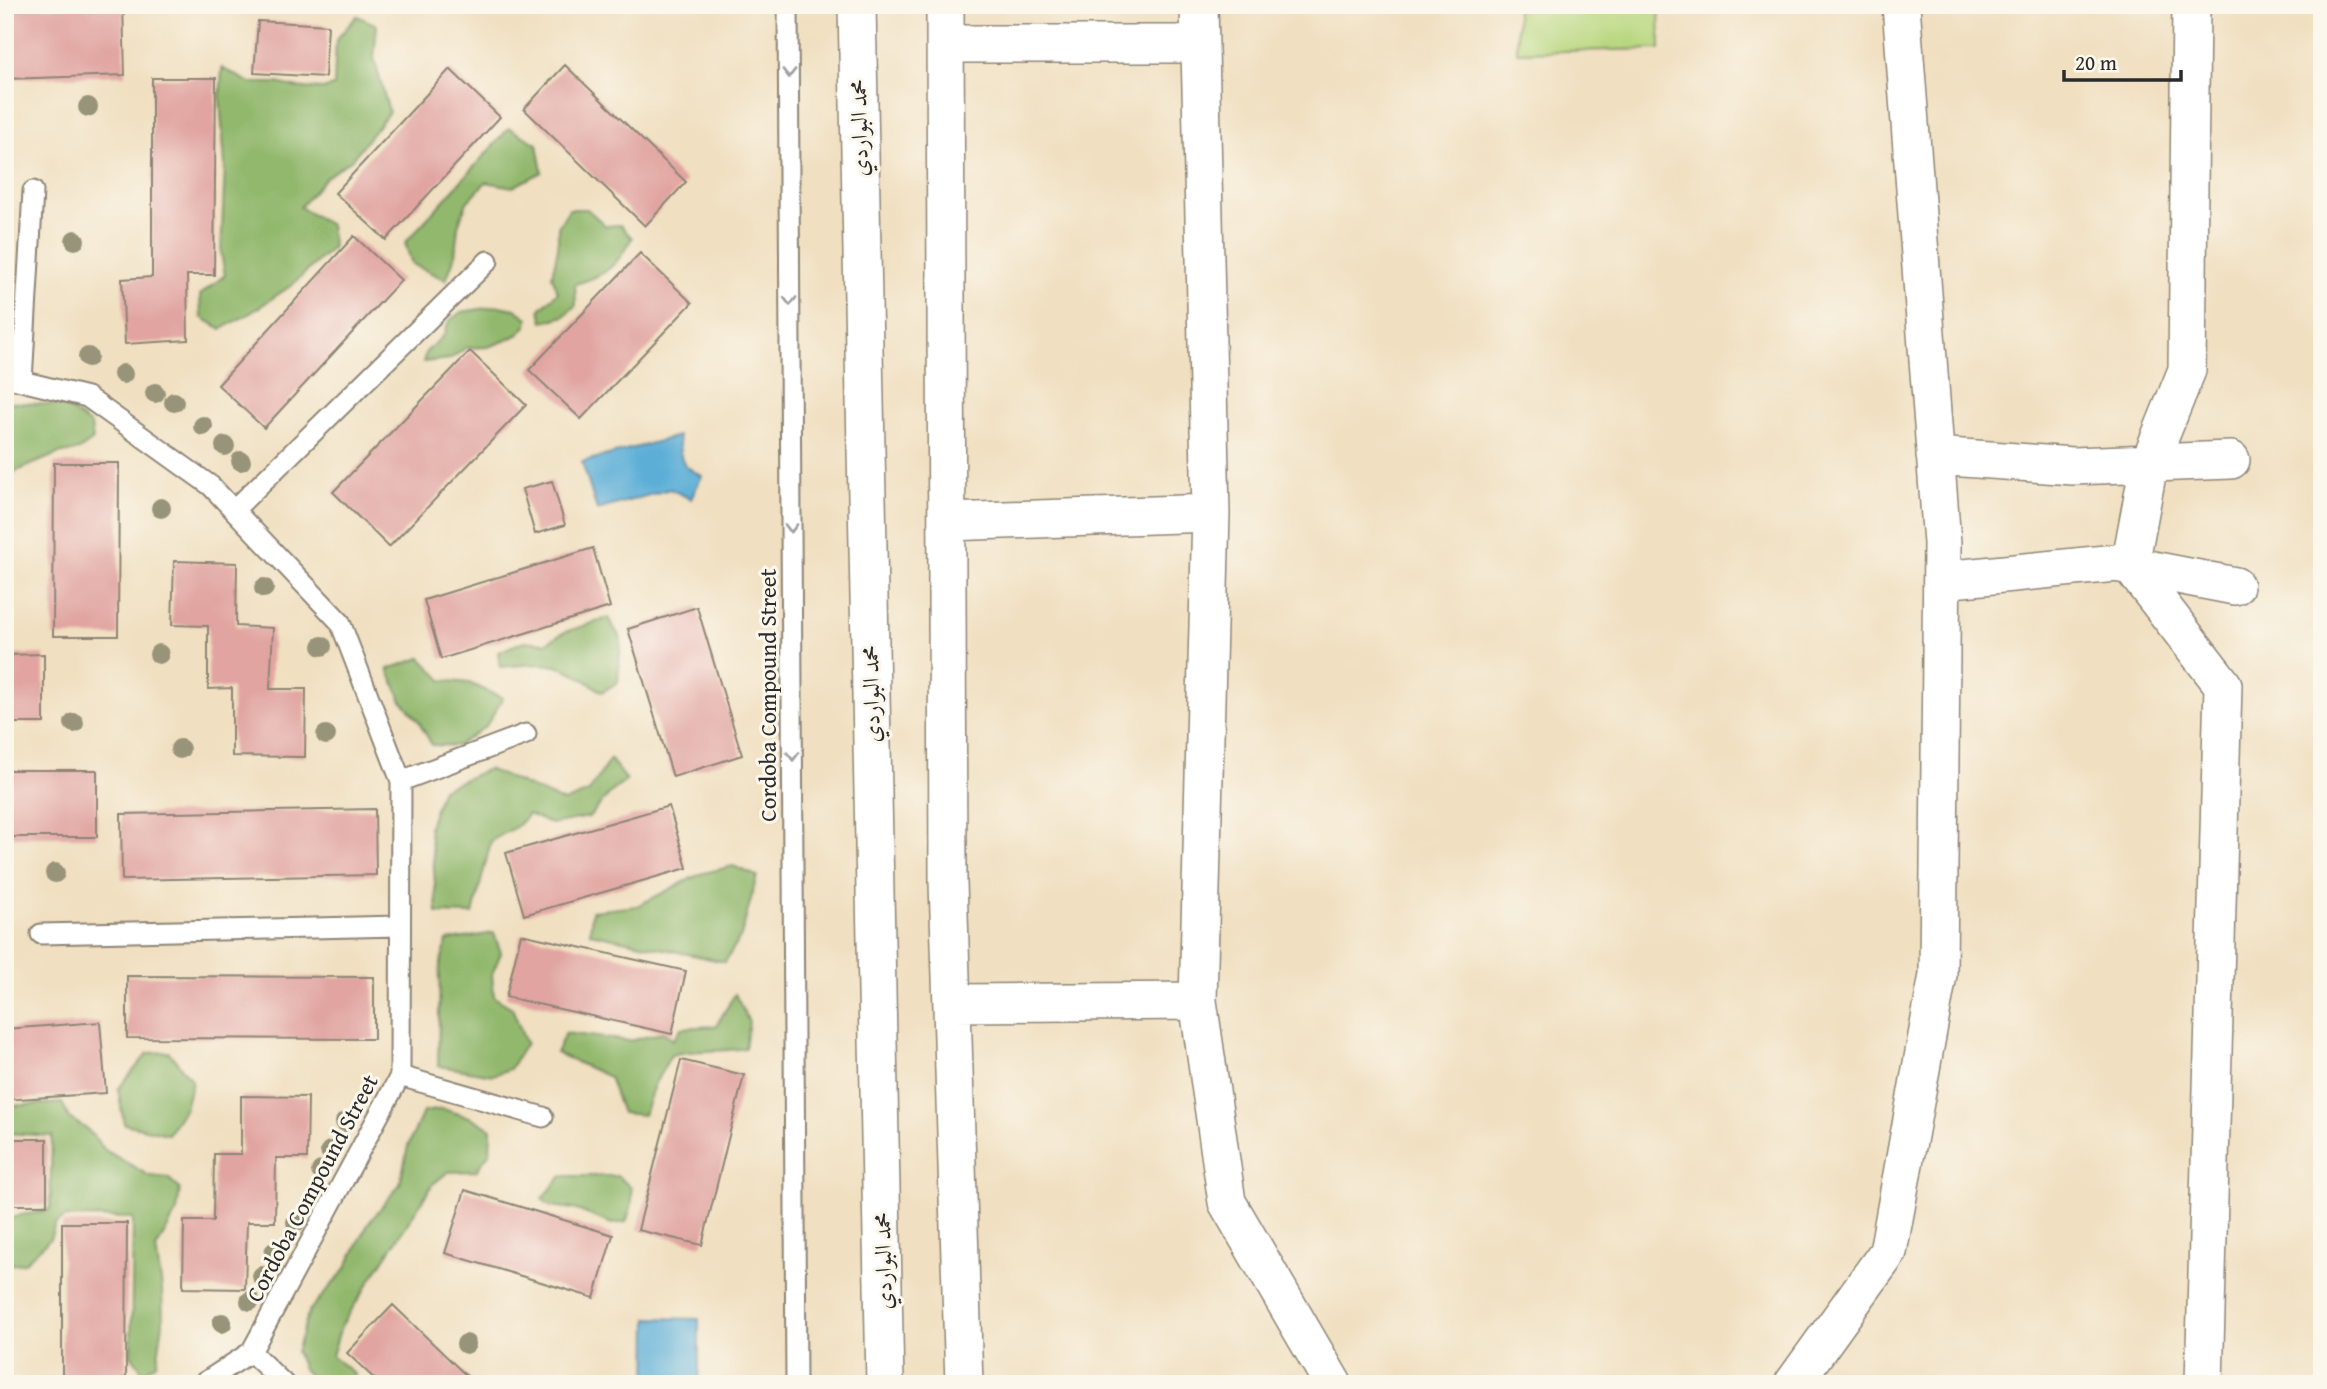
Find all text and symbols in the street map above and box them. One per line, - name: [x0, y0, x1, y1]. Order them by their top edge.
- scale bar: [2064, 38, 2182, 82]
- text: 20 m: [2075, 47, 2117, 78]
- one-way arrow: [781, 69, 797, 79]
- street label: محمد البواردي: [841, 79, 879, 177]
- one-way arrow: [782, 296, 798, 307]
- one-way arrow: [783, 524, 799, 534]
- street label: Cordoba Compound Street: [751, 568, 784, 822]
- street label: محمد البواردي: [853, 645, 891, 743]
- one-way arrow: [785, 751, 800, 762]
- street label: Cordoba Compound Street: [238, 1068, 386, 1307]
- street label: محمد البواردي: [865, 1212, 903, 1310]

